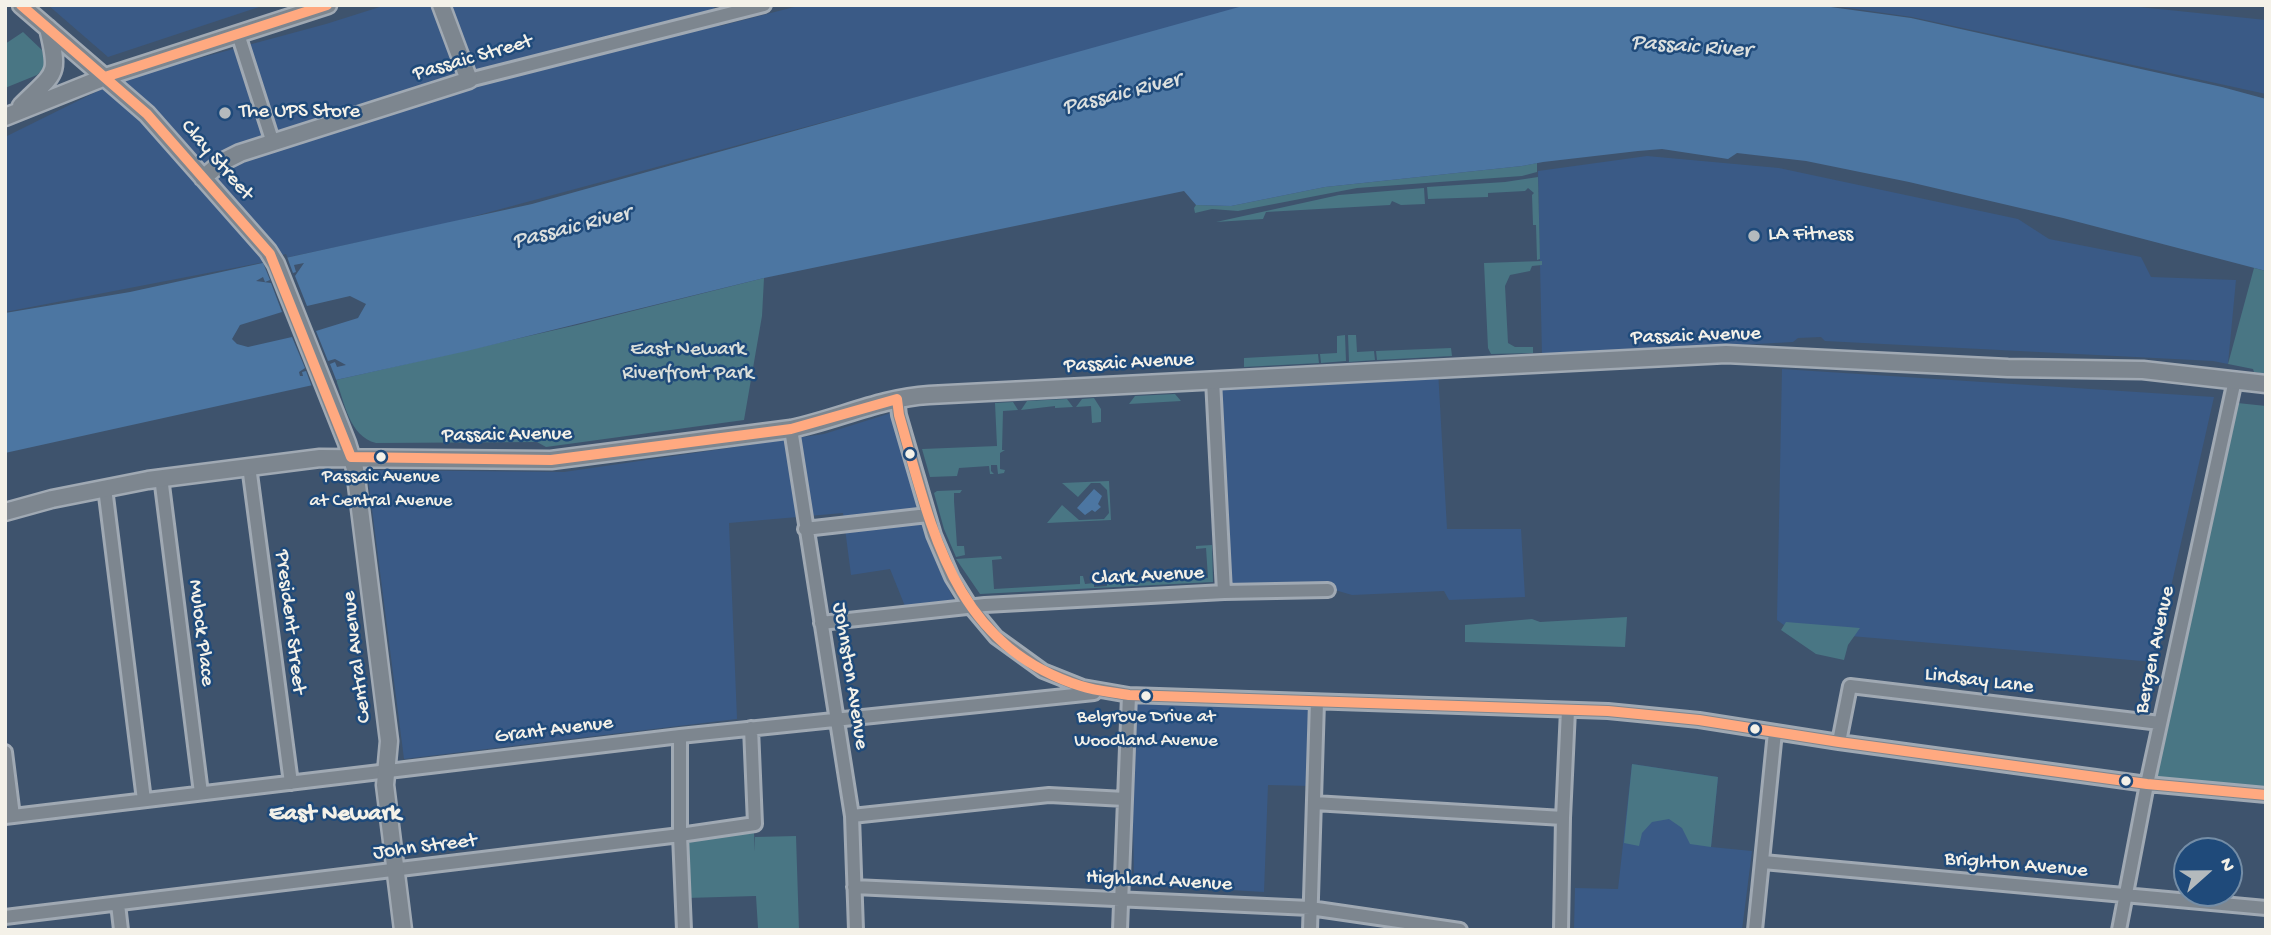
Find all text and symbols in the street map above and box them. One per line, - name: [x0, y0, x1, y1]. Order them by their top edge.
- street label: Passaic Street: [410, 30, 536, 88]
- water label: Passaic River: [1630, 30, 1752, 66]
- water label: Passaic River: [1060, 67, 1184, 123]
- place label: The UPS Store: [239, 100, 360, 126]
- marker: The UPS Store: [217, 105, 233, 121]
- street label: Clay Street: [174, 115, 258, 207]
- water label: Passaic River: [510, 201, 634, 257]
- place label: LA Fitness: [1768, 223, 1853, 249]
- marker: LA Fitness: [1746, 228, 1762, 244]
- street label: Passaic Avenue: [1631, 322, 1761, 352]
- park label: East Newark Riverfront Park: [622, 338, 754, 388]
- street label: Passaic Avenue: [1063, 348, 1195, 380]
- street label: Passaic Avenue: [442, 422, 572, 450]
- unlabelled marker: [903, 447, 917, 461]
- marker: Passaic Avenue at Central Avenue: [374, 450, 388, 464]
- place label: Passaic Avenue at Central Avenue: [310, 467, 452, 511]
- street label: President Street: [268, 549, 310, 695]
- street label: Clark Avenue: [1091, 561, 1205, 593]
- street label: Mulock Place: [181, 578, 219, 688]
- street label: Bergen Avenue: [2130, 584, 2182, 716]
- street label: Central Avenue: [337, 590, 379, 724]
- street label: Johnston Avenue: [825, 601, 873, 751]
- street label: Lindsay Lane: [1923, 663, 2035, 701]
- marker: Belgrove Drive at Woodland Avenue: [1139, 689, 1153, 703]
- place label: Belgrove Drive at Woodland Avenue: [1074, 707, 1218, 751]
- street label: Grant Avenue: [493, 711, 615, 751]
- unlabelled marker: [1748, 722, 1762, 736]
- unlabelled marker: [2119, 774, 2133, 788]
- district label: East Newark: [269, 801, 401, 829]
- street label: John Street: [372, 829, 478, 867]
- north arrow: [2173, 837, 2243, 907]
- street label: Brighton Avenue: [1943, 847, 2089, 885]
- text: N: [2213, 855, 2239, 875]
- street label: Highland Avenue: [1085, 866, 1233, 898]

